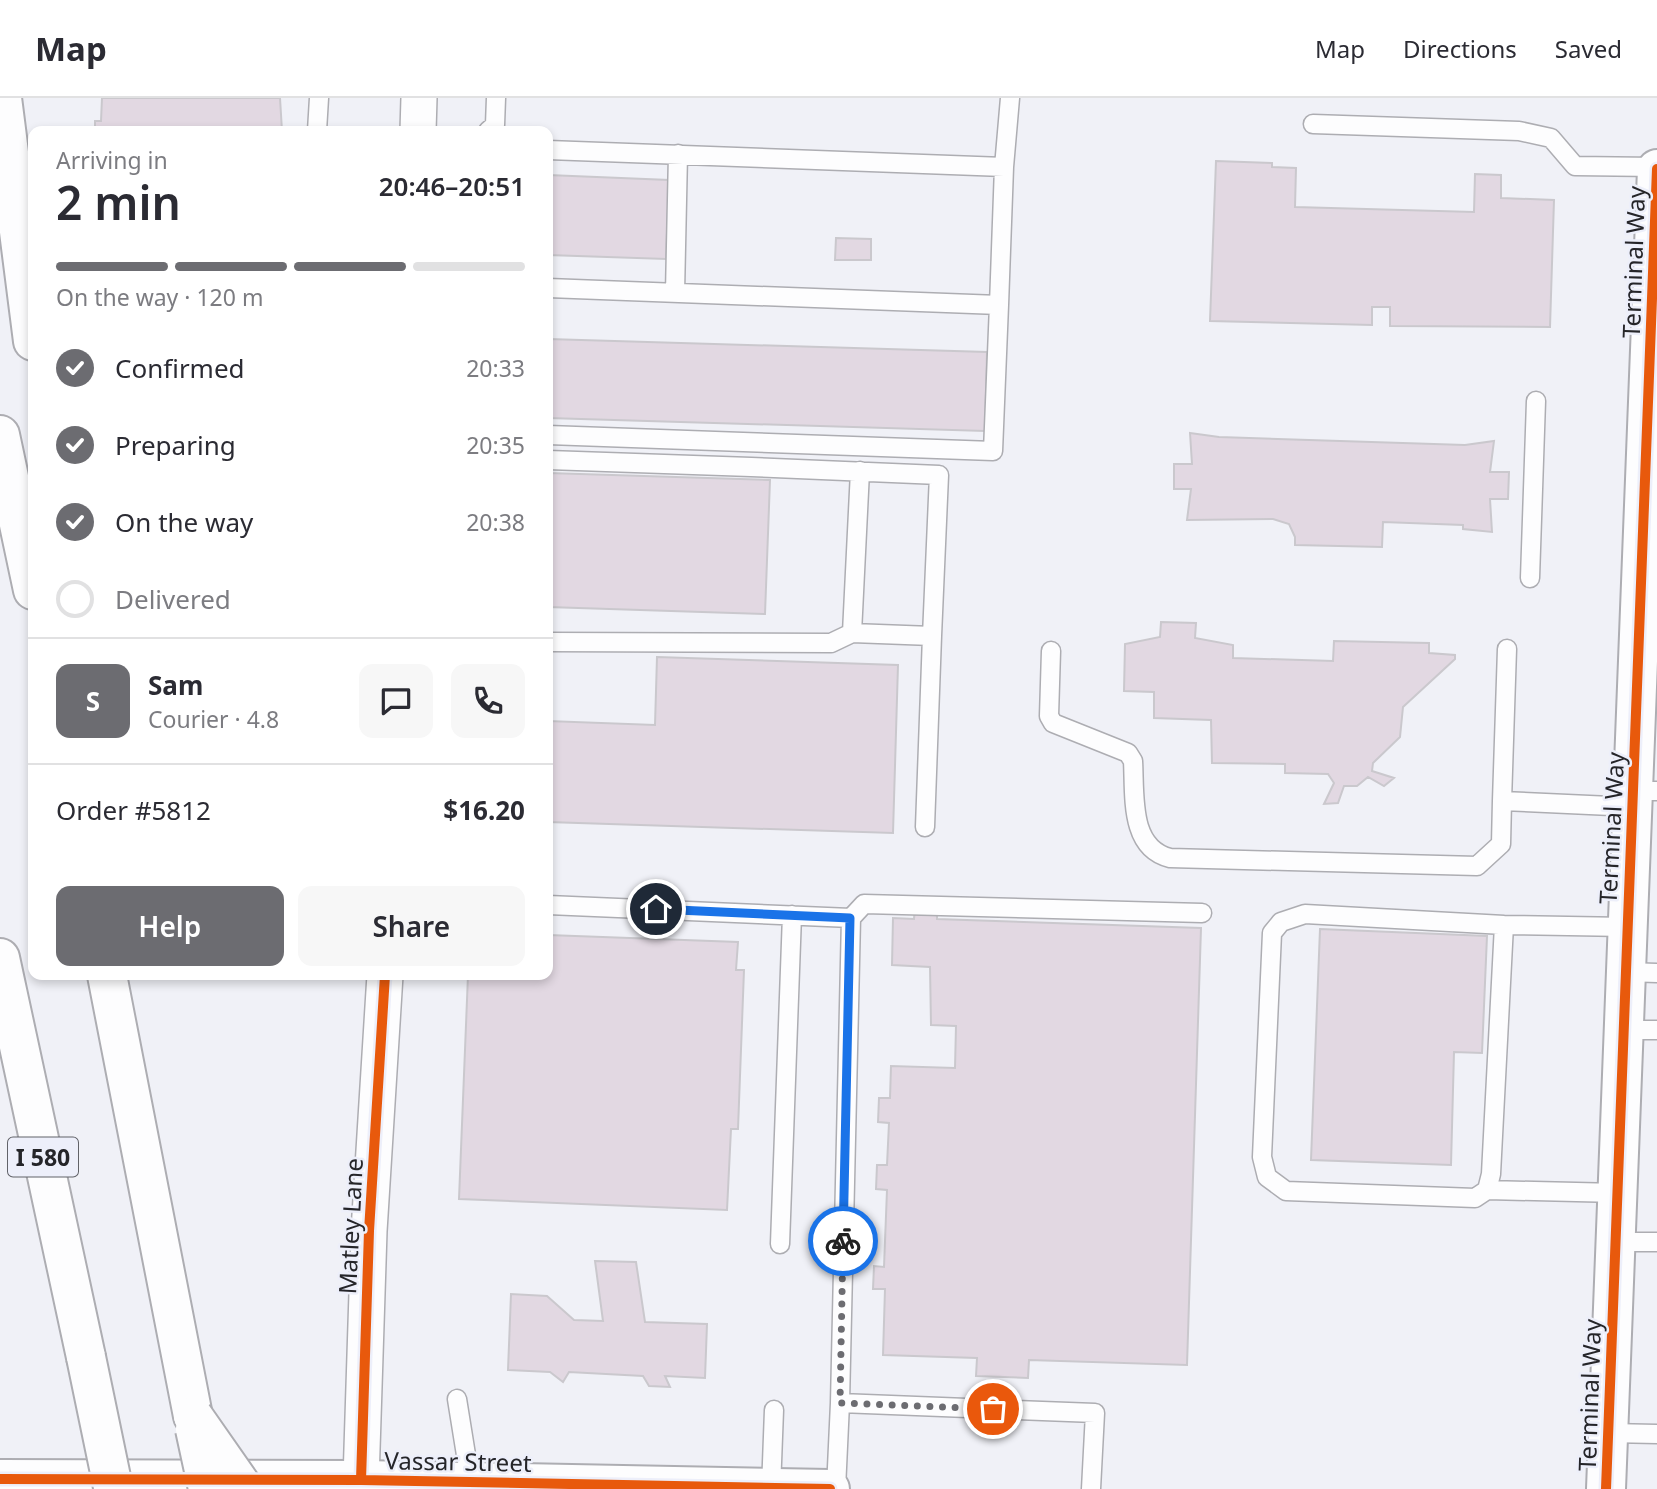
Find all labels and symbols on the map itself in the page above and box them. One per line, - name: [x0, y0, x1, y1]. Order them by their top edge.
- street label: Terminal Way: [1614, 185, 1652, 339]
- street label: Terminal Way: [1591, 750, 1631, 905]
- pin: [626, 879, 686, 939]
- road number: I 580: [8, 1138, 78, 1176]
- street label: Matley Lane: [330, 1157, 370, 1295]
- courier: [808, 1206, 878, 1276]
- street label: Terminal Way: [1570, 1318, 1608, 1472]
- pin: [963, 1379, 1023, 1439]
- street label: Vassar Street: [384, 1443, 532, 1479]

